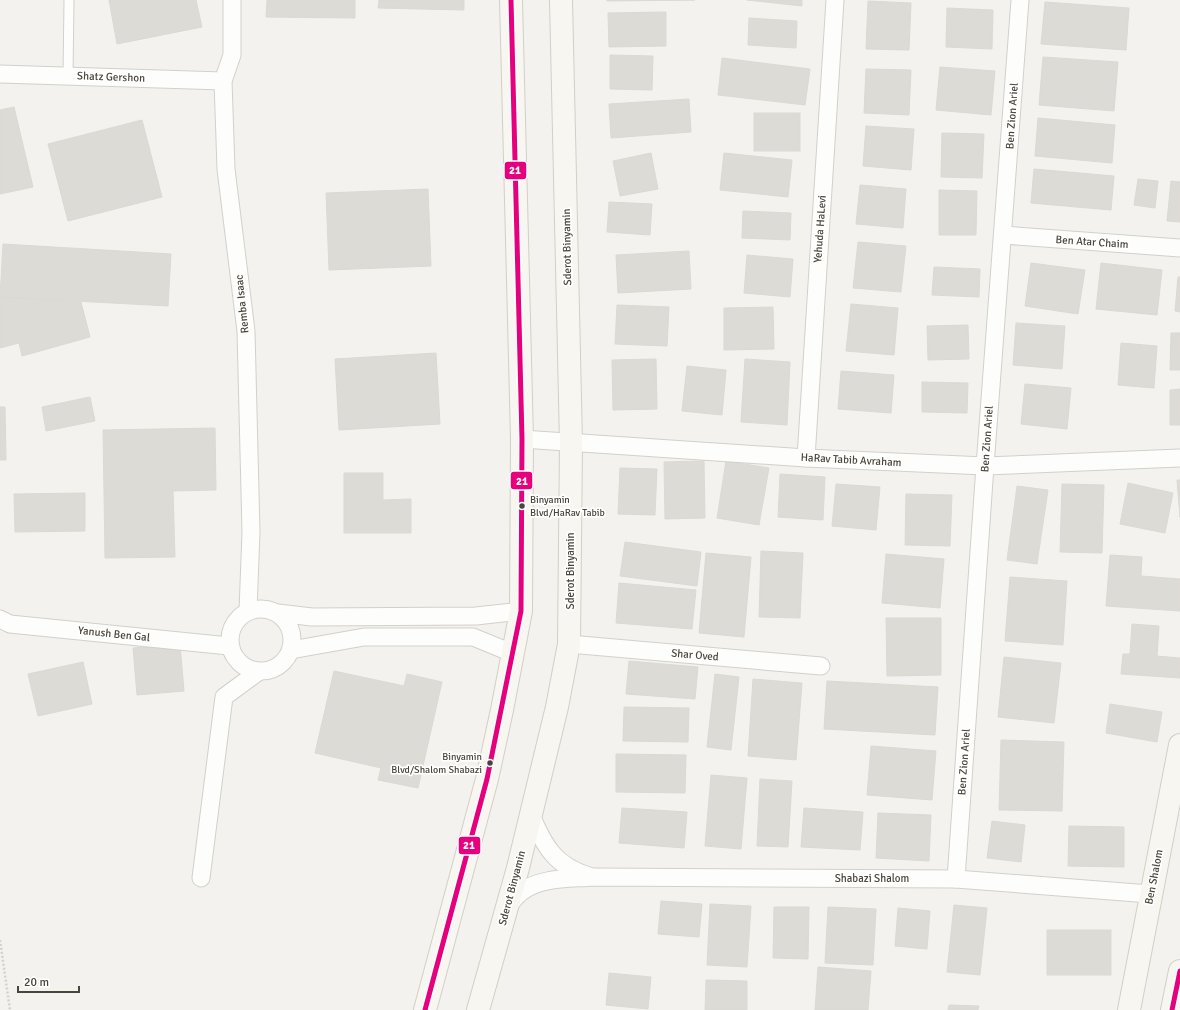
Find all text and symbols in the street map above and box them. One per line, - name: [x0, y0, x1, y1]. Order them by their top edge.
- street label: Shatz Gershon: [77, 69, 145, 85]
- street label: Ben Zion Ariel: [1003, 82, 1021, 150]
- line badge: 21: [504, 161, 527, 180]
- text: 21: [509, 164, 521, 177]
- street label: Yehuda HaLevi: [811, 195, 829, 263]
- street label: Sderot Binyamin: [560, 208, 574, 286]
- street label: Ben Atar Chaim: [1055, 233, 1129, 251]
- street label: Remba Isaac: [232, 274, 252, 334]
- street label: Ben Zion Ariel: [978, 405, 996, 473]
- street label: HaRav Tabib Avraham: [800, 451, 902, 469]
- line badge: 21: [510, 471, 533, 490]
- text: 21: [516, 475, 528, 488]
- place label: Binyamin Blvd/HaRav Tabib: [530, 494, 605, 519]
- marker: Binyamin Blvd/HaRav Tabib: [517, 501, 527, 511]
- street label: Sderot Binyamin: [564, 533, 577, 609]
- street label: Yanush Ben Gal: [77, 624, 151, 644]
- street label: Shar Oved: [671, 646, 719, 664]
- street label: Ben Zion Ariel: [955, 728, 973, 796]
- place label: Binyamin Blvd/Shalom Shabazi: [391, 751, 482, 776]
- marker: Binyamin Blvd/Shalom Shabazi: [485, 758, 495, 768]
- line badge: 21: [458, 836, 481, 855]
- text: 21: [463, 839, 475, 852]
- street label: Ben Shalom: [1142, 848, 1166, 906]
- street label: Sderot Binyamin: [496, 849, 528, 927]
- street label: Shabazi Shalom: [835, 872, 910, 885]
- scale bar: [18, 968, 79, 994]
- text: 20 m: [24, 975, 49, 990]

